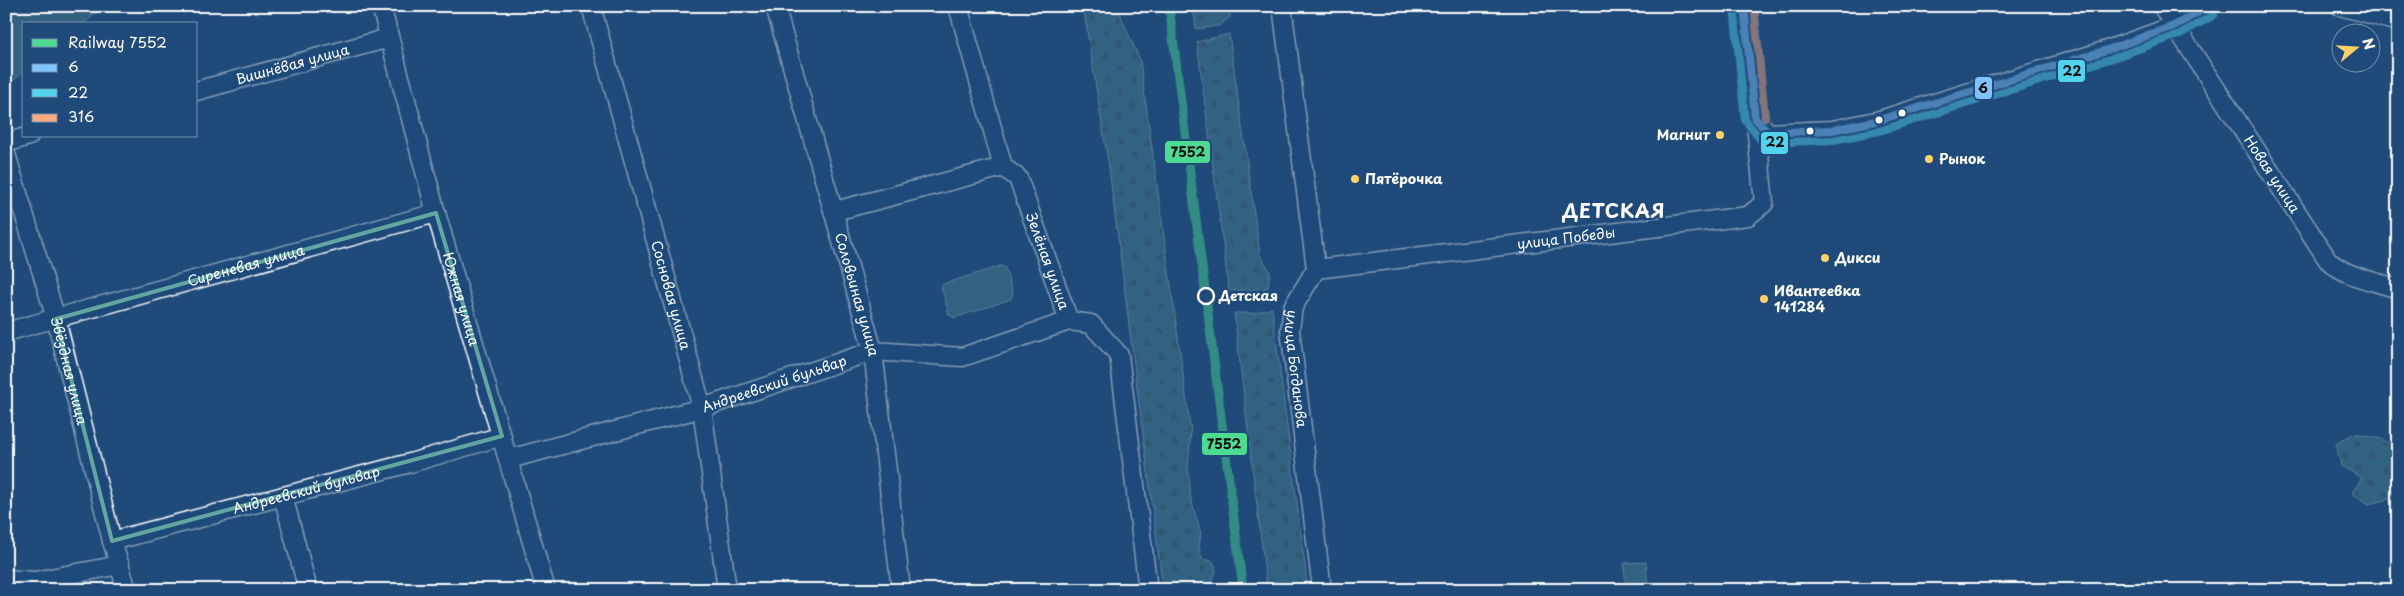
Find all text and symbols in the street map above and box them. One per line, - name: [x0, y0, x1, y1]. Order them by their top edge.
- legend: [22, 22, 198, 138]
- north arrow: [2332, 22, 2382, 72]
- text: Railway 7552: [68, 30, 167, 53]
- text: N: [2357, 35, 2381, 52]
- street label: Вишнёвая улица: [233, 38, 352, 90]
- text: 6: [68, 54, 79, 77]
- line badge: 22: [2057, 59, 2086, 83]
- text: 22: [2062, 60, 2082, 81]
- line badge: 6: [1974, 76, 1993, 100]
- text: 6: [1978, 77, 1988, 98]
- text: 22: [68, 80, 88, 103]
- text: 316: [68, 104, 94, 127]
- unlabelled marker: [1897, 108, 1907, 118]
- unlabelled marker: [1874, 115, 1884, 125]
- place label: Магнит: [1657, 124, 1711, 145]
- unlabelled marker: [1805, 126, 1815, 136]
- marker: Магнит: [1714, 129, 1726, 141]
- line badge: 22: [1760, 131, 1789, 155]
- text: 22: [1765, 131, 1785, 152]
- street label: Новая улица: [2239, 131, 2306, 217]
- line badge: 7552: [1164, 140, 1211, 164]
- text: 7552: [1171, 141, 1205, 162]
- place label: Рынок: [1939, 148, 1985, 169]
- marker: Рынок: [1923, 153, 1935, 165]
- place label: Пятёрочка: [1365, 168, 1443, 189]
- marker: Пятёрочка: [1349, 173, 1361, 185]
- district label: ДЕТСКАЯ: [1561, 196, 1666, 224]
- street label: Зелёная улица: [1021, 209, 1075, 313]
- street label: улица Победы: [1516, 221, 1616, 254]
- street label: Соловьиная улица: [830, 230, 885, 358]
- street label: Сосновая улица: [646, 238, 696, 352]
- street label: Сиреневая улица: [185, 239, 307, 291]
- place label: Дикси: [1834, 247, 1880, 268]
- street label: Южная улица: [438, 250, 485, 348]
- marker: Дикси: [1819, 252, 1831, 264]
- place label: Ивантеевка 141284: [1774, 280, 1861, 317]
- place label: Детская: [1218, 285, 1278, 306]
- marker: Детская: [1197, 287, 1215, 305]
- marker: Ивантеевка 141284: [1758, 293, 1770, 305]
- street label: улица Богданова: [1280, 309, 1313, 429]
- street label: Звёздная улица: [46, 315, 93, 427]
- street label: Андреевский бульвар: [699, 350, 849, 417]
- line badge: 7552: [1201, 432, 1248, 456]
- text: 7552: [1207, 433, 1241, 454]
- street label: Андреевский бульвар: [231, 460, 382, 519]

